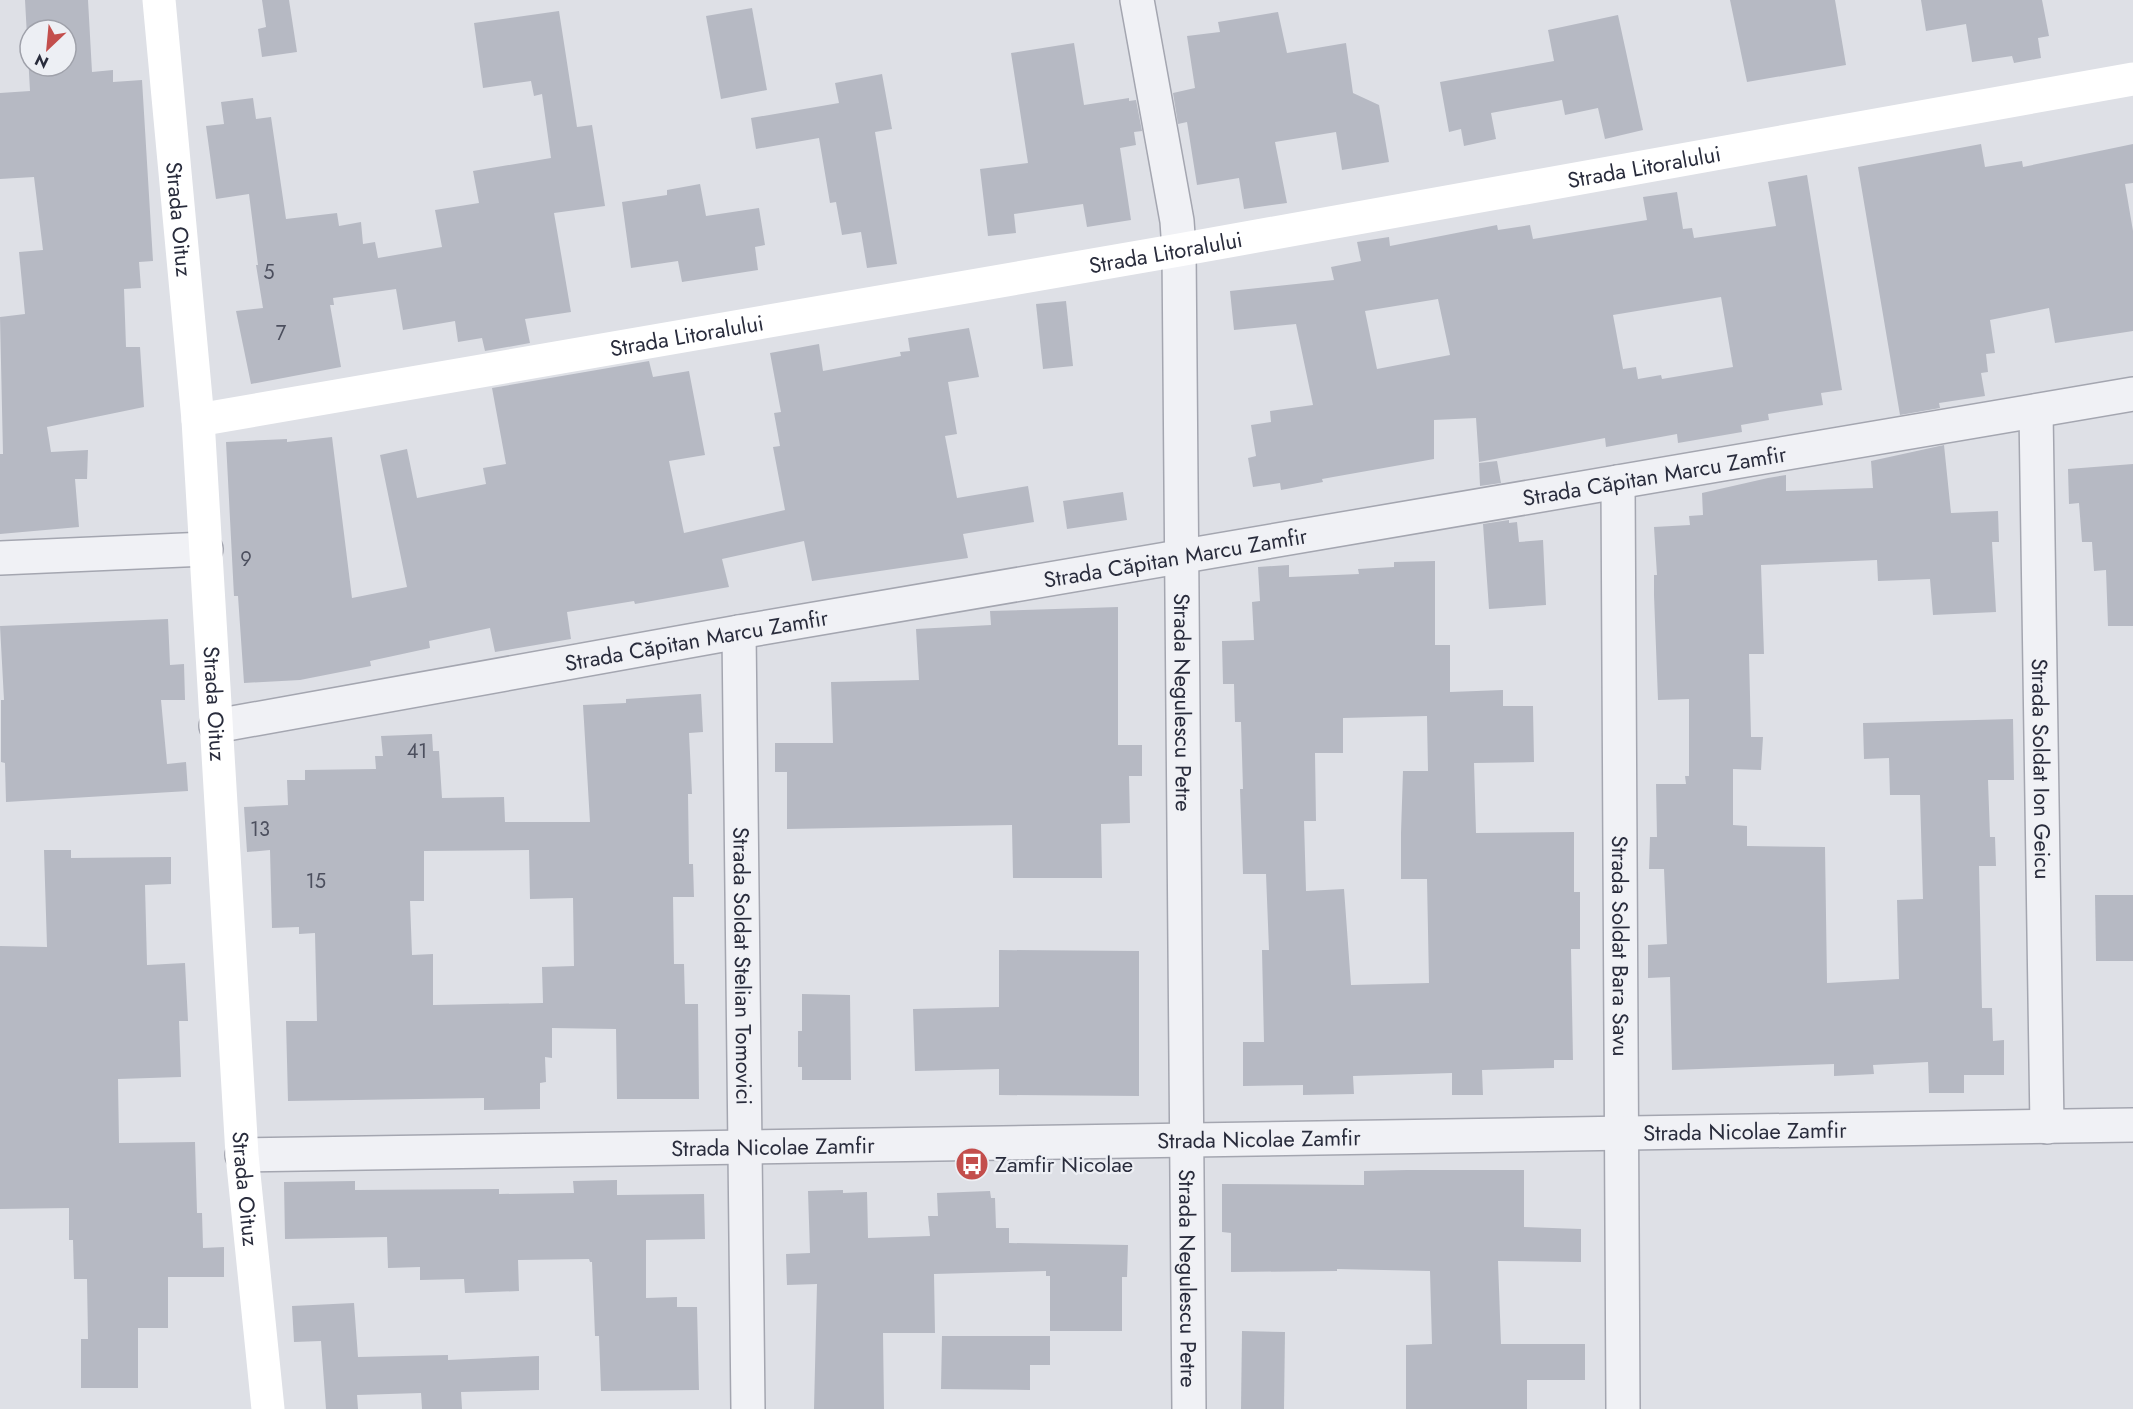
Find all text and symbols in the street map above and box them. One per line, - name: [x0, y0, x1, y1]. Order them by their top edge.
- north arrow: [18, 18, 78, 78]
- text: N: [31, 48, 52, 74]
- street label: Strada Litoralului: [1565, 137, 1723, 196]
- street label: Strada Oituz: [158, 160, 201, 278]
- street label: Strada Litoralului: [1086, 223, 1245, 281]
- house number: 5: [263, 258, 275, 287]
- street label: Strada Litoralului: [607, 306, 766, 364]
- house number: 7: [276, 319, 287, 348]
- street label: Strada Căpitan Marcu Zamfir: [1520, 437, 1789, 514]
- street label: Strada Căpitan Marcu Zamfir: [1041, 519, 1310, 596]
- house number: 9: [240, 545, 252, 574]
- street label: Strada Negulescu Petre: [1166, 593, 1200, 812]
- street label: Strada Căpitan Marcu Zamfir: [562, 601, 831, 679]
- street label: Strada Oituz: [196, 645, 234, 762]
- street label: Strada Soldat Ion Geicu: [2024, 658, 2059, 880]
- house number: 41: [407, 737, 427, 766]
- house number: 13: [250, 815, 270, 844]
- street label: Strada Soldat Stelian Tomovici: [725, 827, 760, 1105]
- street label: Strada Soldat Bara Savu: [1604, 835, 1637, 1056]
- house number: 15: [306, 867, 326, 896]
- street label: Strada Nicolae Zamfir: [1643, 1114, 1847, 1149]
- street label: Strada Nicolae Zamfir: [1157, 1121, 1361, 1156]
- street label: Strada Nicolae Zamfir: [671, 1129, 875, 1164]
- street label: Strada Oituz: [225, 1130, 267, 1248]
- bus stop icon: Zamfir Nicolae: [954, 1146, 990, 1182]
- place label: Zamfir Nicolae: [995, 1148, 1133, 1180]
- street label: Strada Negulescu Petre: [1171, 1169, 1205, 1388]

